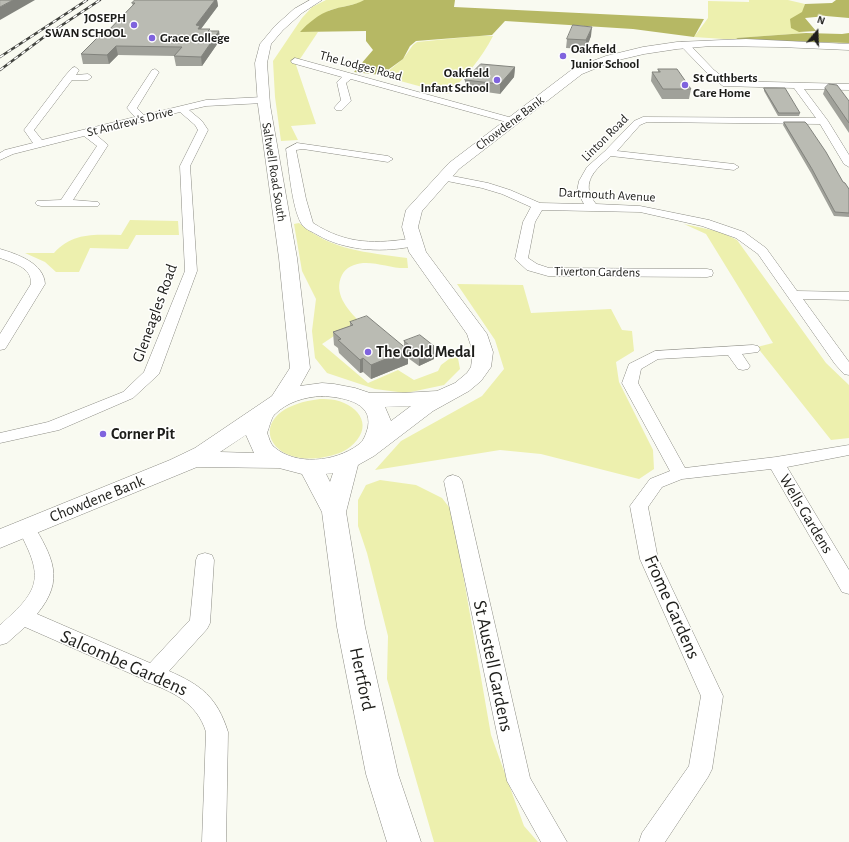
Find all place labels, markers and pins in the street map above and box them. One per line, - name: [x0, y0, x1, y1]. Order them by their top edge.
- place label: JOSEPH SWAN SCHOOL: [45, 10, 126, 41]
- marker: JOSEPH SWAN SCHOOL: [129, 20, 139, 30]
- place label: Grace College: [160, 30, 230, 46]
- marker: Grace College: [147, 33, 157, 43]
- place label: Oakfield Junior School: [571, 41, 639, 72]
- marker: Oakfield Junior School: [558, 51, 568, 61]
- place label: Oakfield Infant School: [420, 65, 489, 96]
- place label: St Cuthberts Care Home: [693, 70, 757, 101]
- marker: Oakfield Infant School: [492, 75, 502, 85]
- marker: St Cuthberts Care Home: [680, 80, 690, 90]
- place label: The Gold Medal: [376, 342, 475, 362]
- marker: The Gold Medal: [363, 347, 373, 357]
- place label: Corner Pit: [111, 424, 175, 444]
- marker: Corner Pit: [98, 429, 108, 439]

